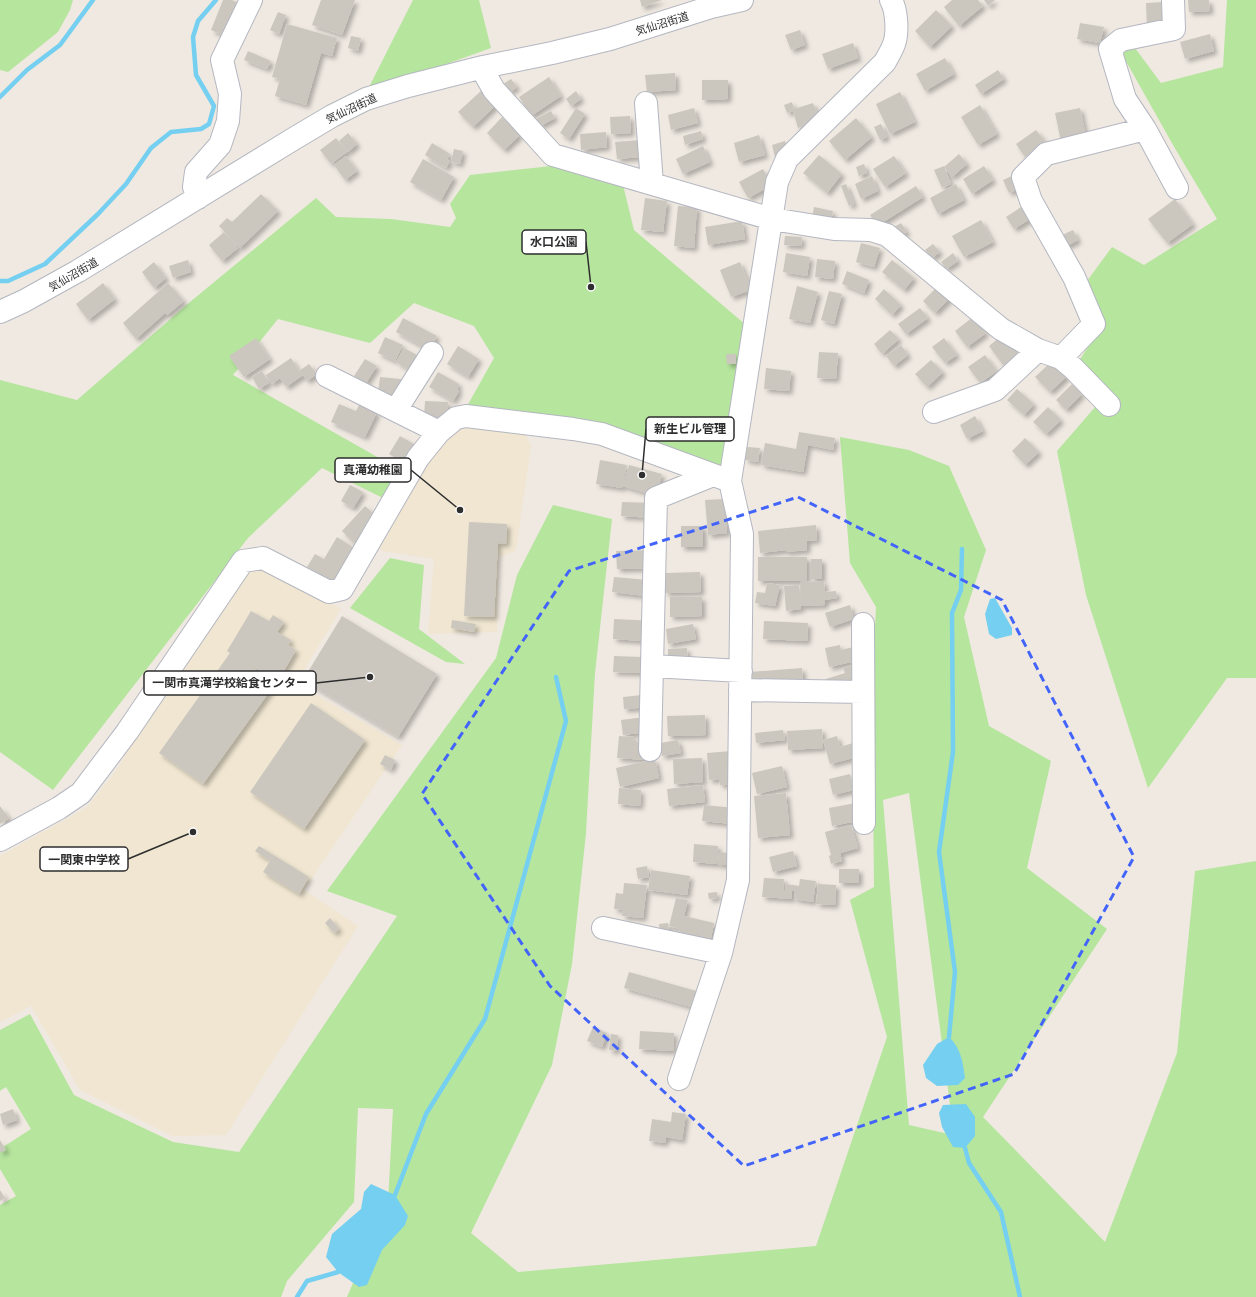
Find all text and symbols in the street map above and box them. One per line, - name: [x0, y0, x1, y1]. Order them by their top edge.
- street label: 気仙沼街道: [634, 9, 690, 37]
- street label: 気仙沼街道: [323, 90, 379, 126]
- callout: 水口公園: [522, 230, 586, 254]
- text: 水口公園: [530, 234, 578, 249]
- street label: 気仙沼街道: [46, 255, 100, 293]
- callout: 新生ビル管理: [646, 417, 734, 441]
- text: 新生ビル管理: [654, 421, 726, 436]
- callout: 真滝幼稚園: [335, 458, 411, 482]
- text: 真滝幼稚園: [343, 462, 403, 477]
- callout: 一関市真滝学校給食センター: [144, 671, 316, 695]
- text: 一関市真滝学校給食センター: [152, 675, 308, 690]
- callout: 一関東中学校: [40, 847, 128, 871]
- text: 一関東中学校: [48, 852, 120, 867]

